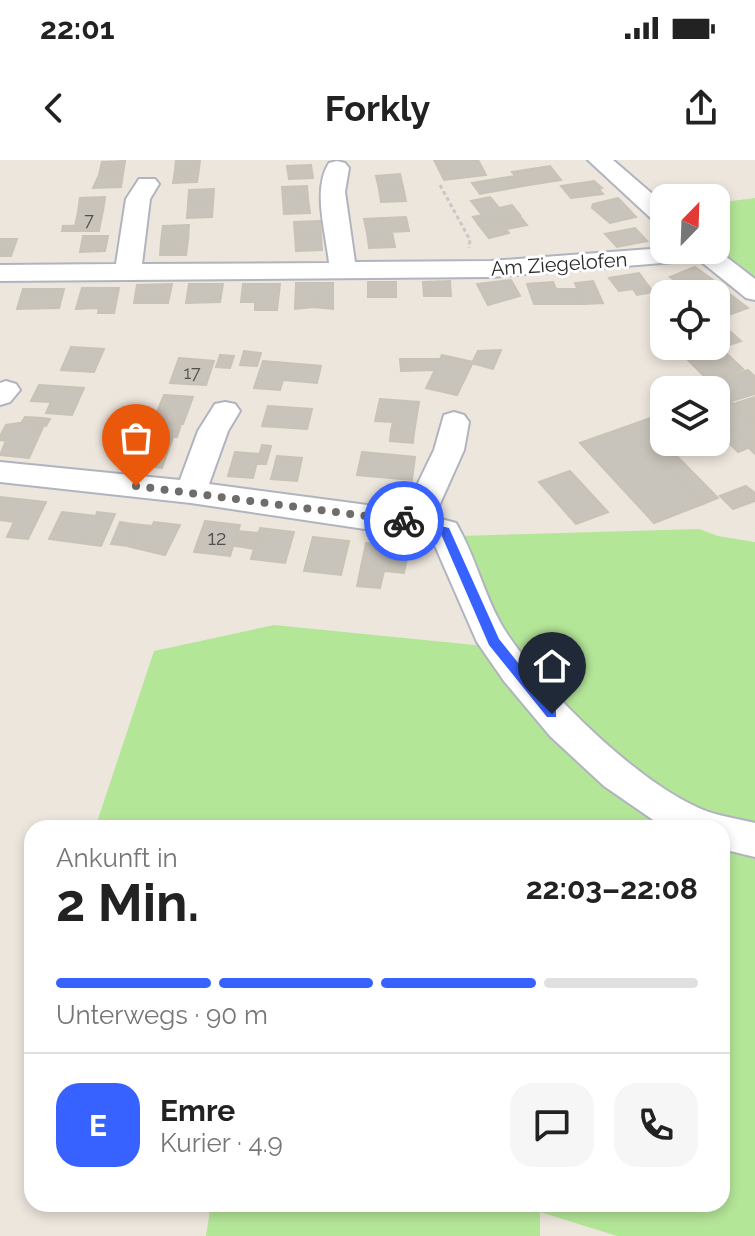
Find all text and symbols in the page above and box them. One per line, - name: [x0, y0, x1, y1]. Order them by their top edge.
- text: 22:01: [40, 11, 115, 46]
- icon: back: [32, 86, 76, 130]
- icon: share: [679, 86, 723, 130]
- text: Forkly: [325, 87, 430, 129]
- north arrow: [650, 184, 730, 264]
- map controls: [650, 184, 730, 456]
- house number: 7: [84, 209, 94, 230]
- street label: Am Ziegelofen: [490, 247, 628, 281]
- button: locate: [650, 280, 730, 360]
- house number: 17: [183, 362, 201, 383]
- button: layers: [650, 376, 730, 456]
- pin: [102, 404, 170, 486]
- icon: bag: [114, 416, 158, 460]
- courier: [364, 481, 444, 561]
- icon: bike: [382, 499, 426, 543]
- house number: 12: [208, 526, 226, 550]
- pin: [518, 632, 586, 714]
- icon: home: [530, 644, 574, 688]
- text: Ankunft in: [56, 843, 178, 873]
- text: 22:03–22:08: [526, 871, 698, 906]
- text: 2 Min.: [56, 872, 199, 933]
- text: Unterwegs · 90 m: [56, 1000, 268, 1030]
- button: chat: [510, 1083, 594, 1167]
- button: phone: [614, 1083, 698, 1167]
- text: Emre: [160, 1093, 235, 1128]
- text: E: [89, 1108, 107, 1143]
- text: Kurier · 4.9: [160, 1128, 283, 1158]

